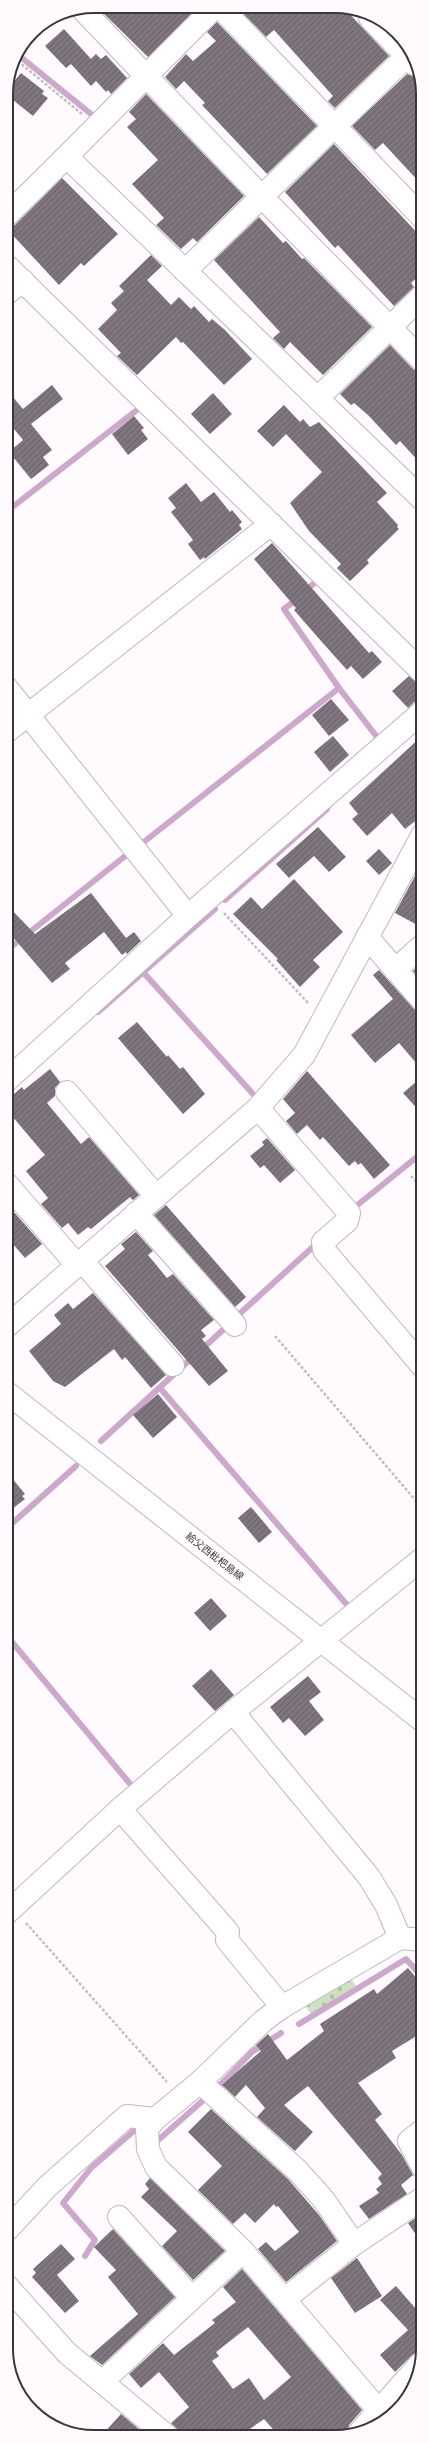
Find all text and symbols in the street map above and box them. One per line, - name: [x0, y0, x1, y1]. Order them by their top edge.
- street label: 給父西枇杷島線: [184, 1531, 246, 1582]

